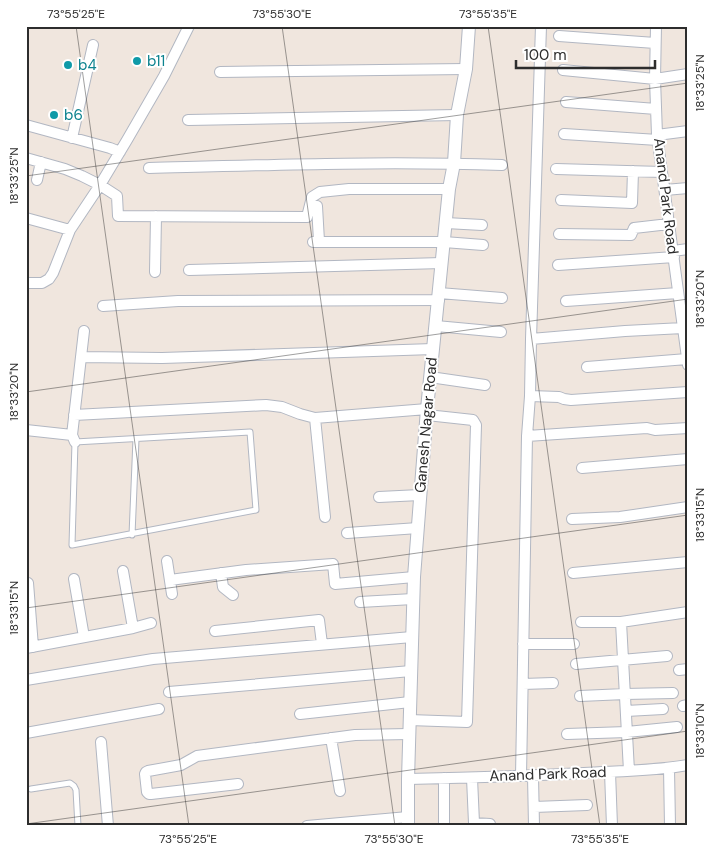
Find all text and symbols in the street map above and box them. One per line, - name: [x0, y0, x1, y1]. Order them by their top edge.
- text: 73°55'25"E: [47, 6, 105, 22]
- text: 73°55'30"E: [252, 6, 312, 22]
- text: 73°55'35"E: [459, 6, 517, 22]
- scale bar: [516, 38, 655, 70]
- text: 100 m: [524, 45, 567, 65]
- place label: b11: [147, 51, 165, 71]
- text: 18°33'25"N: [692, 54, 708, 112]
- place label: b4: [78, 55, 97, 75]
- marker: b11: [131, 55, 143, 67]
- marker: b4: [62, 59, 74, 71]
- place label: b6: [64, 105, 83, 125]
- marker: b6: [48, 109, 60, 121]
- street label: Anand Park Road: [649, 137, 683, 255]
- text: 18°33'25"N: [6, 147, 22, 205]
- text: 18°33'20"N: [692, 270, 708, 328]
- street label: Ganesh Nagar Road: [410, 356, 442, 494]
- text: 18°33'20"N: [6, 363, 22, 421]
- text: 18°33'15"N: [692, 488, 708, 542]
- text: 18°33'15"N: [6, 581, 22, 635]
- text: 18°33'10"N: [692, 704, 708, 759]
- street label: Anand Park Road: [489, 762, 607, 786]
- text: 73°55'25"E: [159, 831, 217, 847]
- text: 73°55'30"E: [364, 831, 424, 847]
- text: 73°55'35"E: [571, 831, 629, 847]

